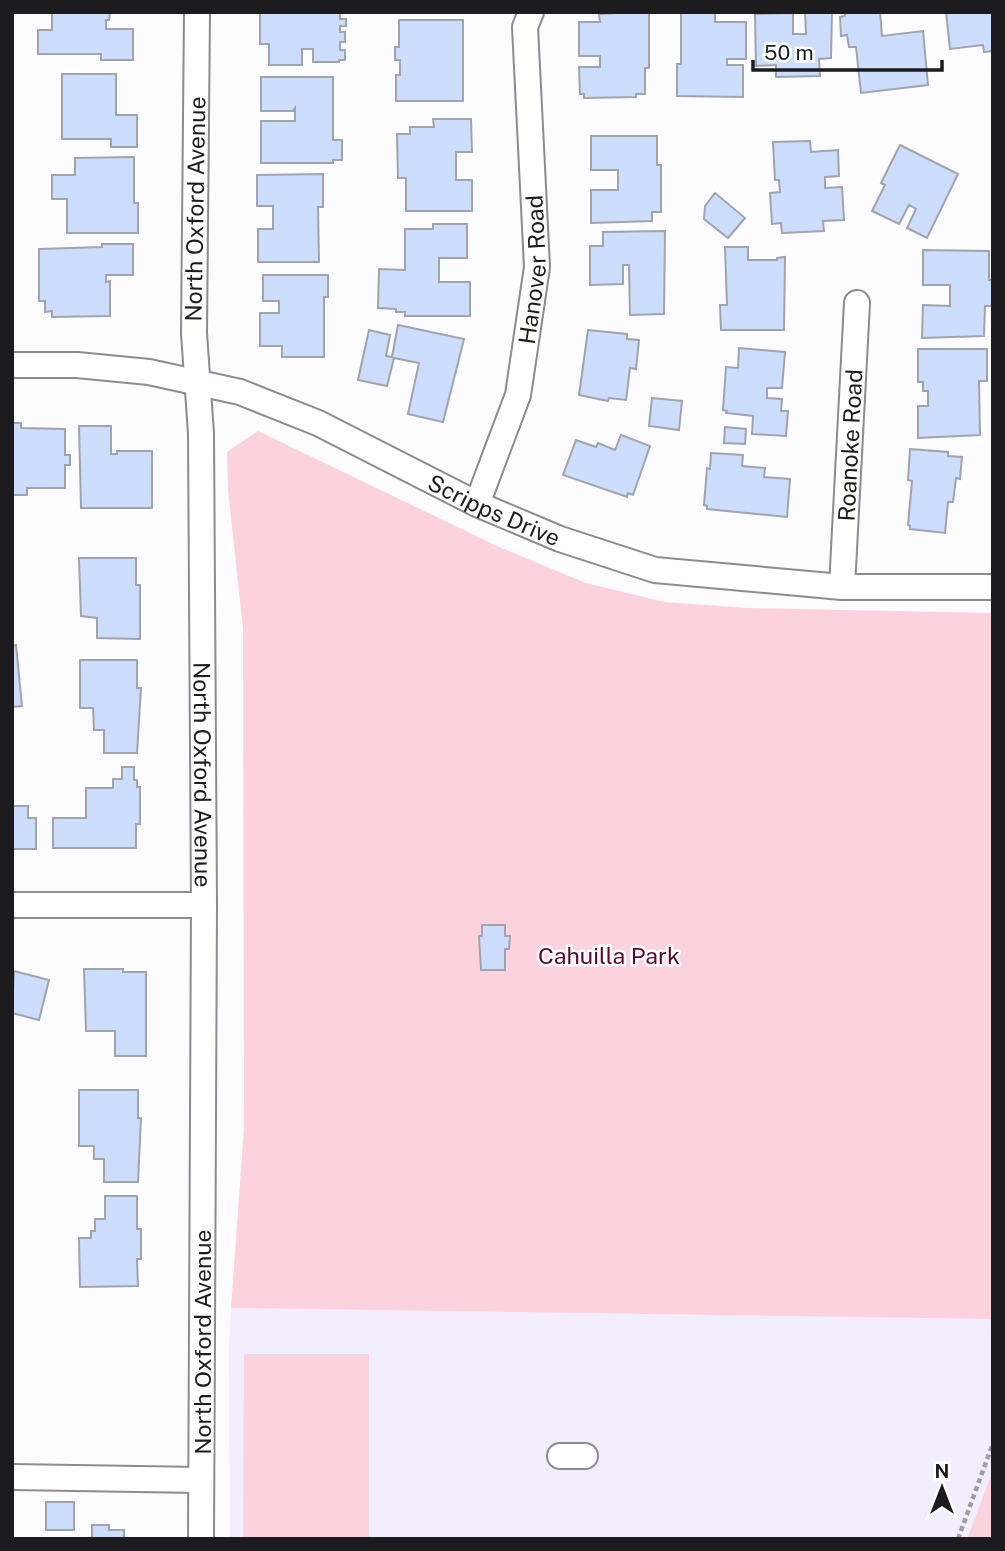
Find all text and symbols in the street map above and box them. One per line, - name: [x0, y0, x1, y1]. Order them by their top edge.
- scale bar: [753, 28, 942, 72]
- text: 50 m: [764, 40, 814, 65]
- street label: North Oxford Avenue: [180, 96, 210, 322]
- street label: Hanover Road: [512, 194, 551, 346]
- street label: Roanoke Road: [832, 368, 867, 522]
- street label: Scripps Drive: [424, 468, 564, 551]
- street label: North Oxford Avenue: [189, 662, 217, 888]
- park label: Cahuilla Park: [538, 942, 680, 969]
- street label: North Oxford Avenue: [189, 1229, 216, 1455]
- north arrow: [907, 1453, 977, 1523]
- text: N: [935, 1460, 949, 1482]

